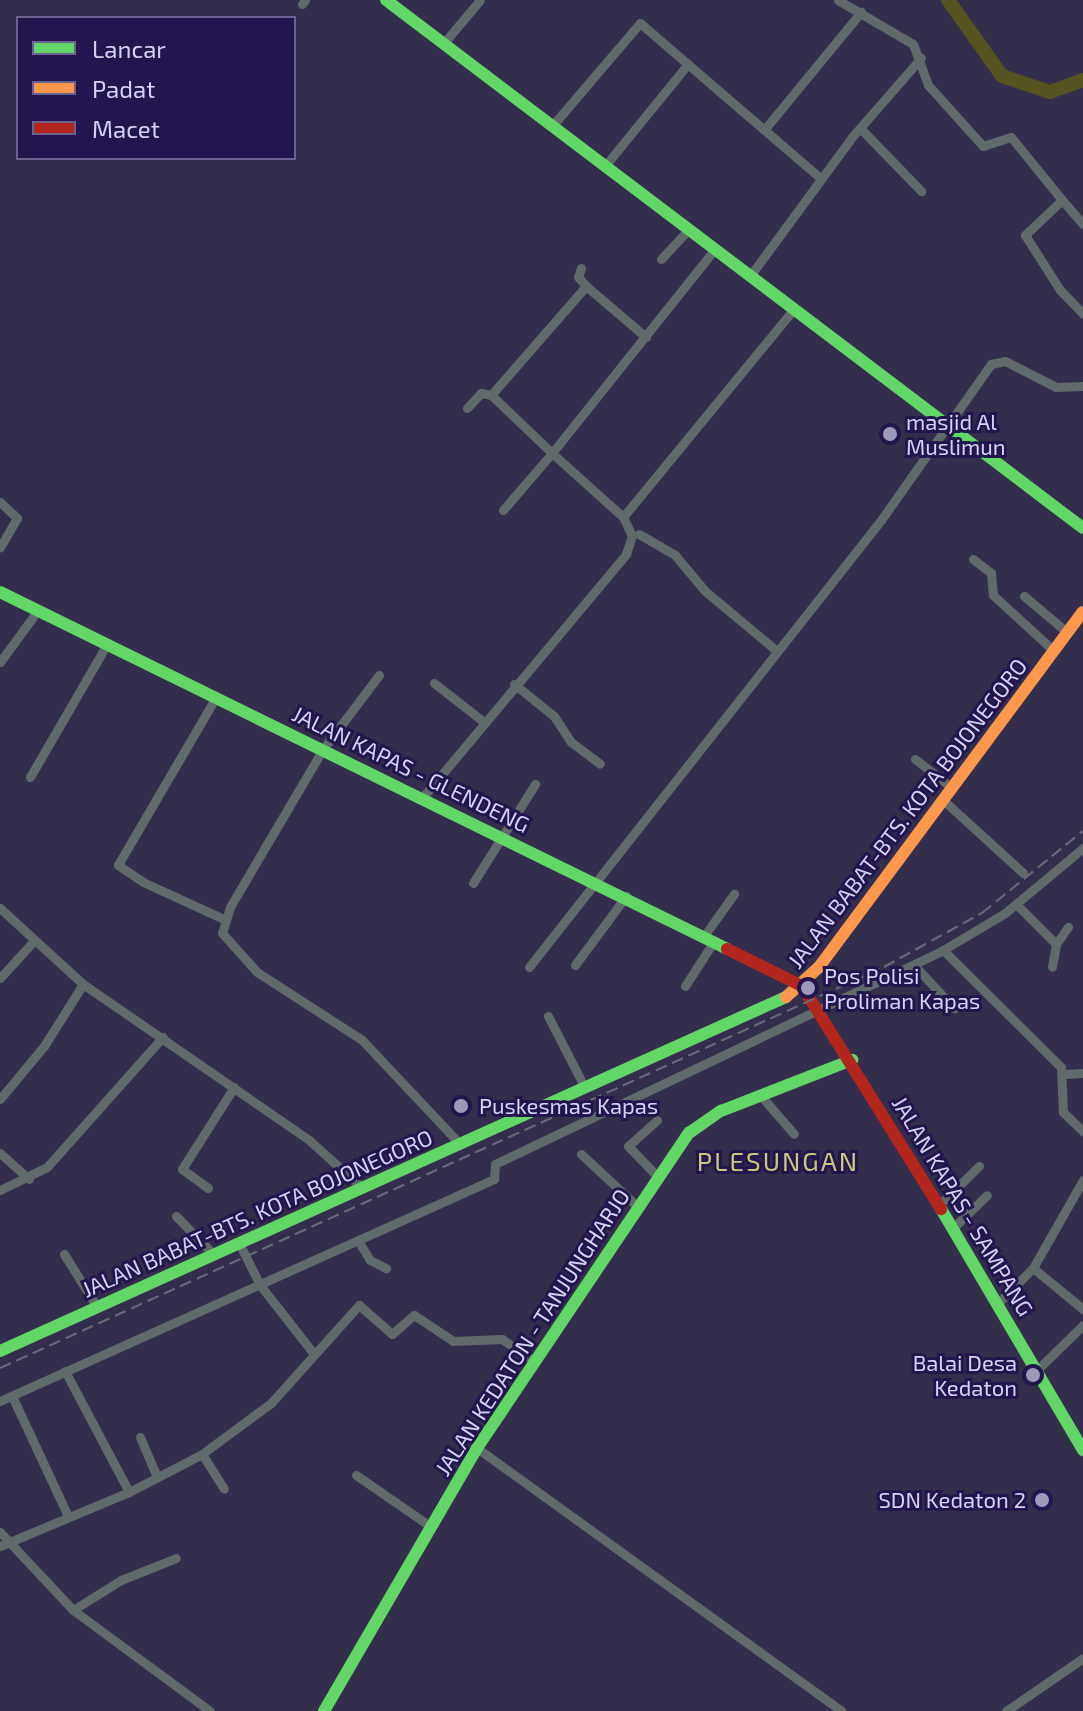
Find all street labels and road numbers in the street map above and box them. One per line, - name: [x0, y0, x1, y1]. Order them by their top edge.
- street label: JALAN BABAT-BTS. KOTA BOJONEGORO: [782, 653, 1032, 973]
- street label: JALAN KAPAS - GLENDENG: [288, 700, 534, 838]
- street label: JALAN KAPAS - SAMPANG: [887, 1091, 1039, 1321]
- street label: JALAN BABAT-BTS. KOTA BOJONEGORO: [77, 1123, 437, 1303]
- street label: JALAN KEDATON - TANJUNGHARJO: [429, 1183, 635, 1481]

